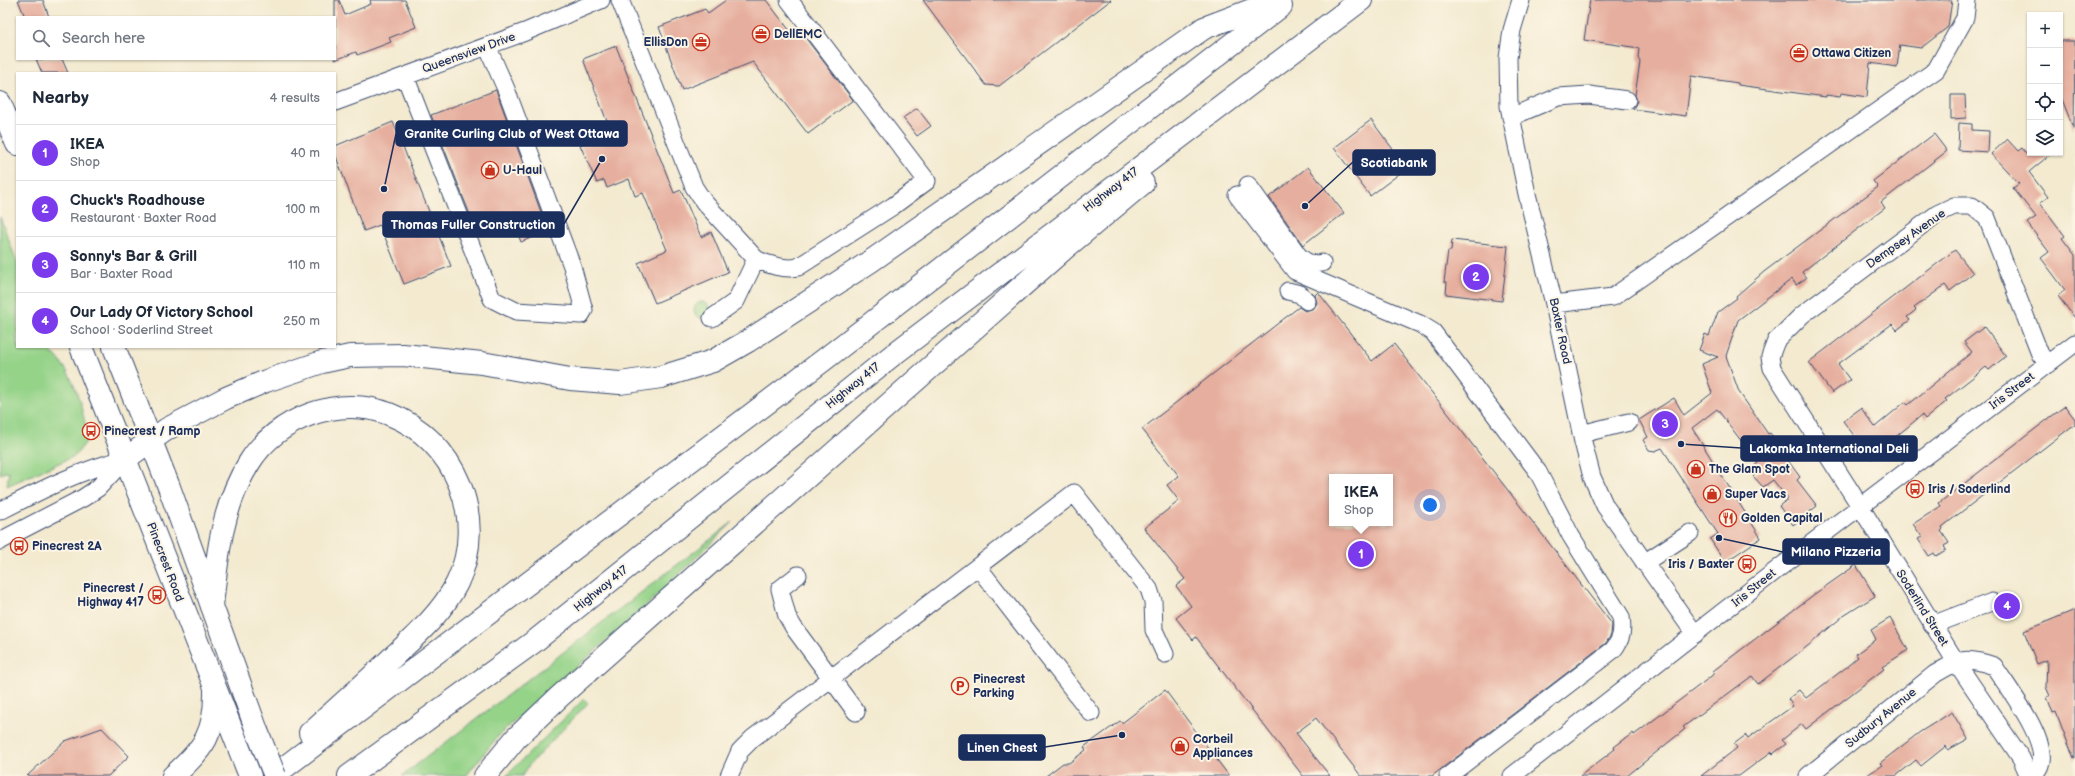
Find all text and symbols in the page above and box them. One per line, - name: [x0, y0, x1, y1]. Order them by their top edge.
- map controls: [2027, 12, 2063, 156]
- button: +: [2027, 12, 2063, 48]
- search box: [16, 16, 336, 60]
- office icon: DellEMC: [751, 24, 771, 44]
- icon: search: [30, 27, 52, 49]
- place label: DellEMC: [774, 27, 822, 42]
- text: Search here: [62, 29, 145, 48]
- street label: Queensview Drive: [420, 29, 518, 77]
- office icon: EllisDon: [691, 32, 711, 52]
- place label: EllisDon: [643, 35, 688, 50]
- office icon: Ottawa Citizen: [1789, 43, 1809, 63]
- place label: Ottawa Citizen: [1812, 46, 1892, 61]
- button: −: [2027, 48, 2063, 84]
- button: locate: [2027, 84, 2063, 120]
- text: Nearby: [32, 88, 89, 108]
- text: 4 results: [270, 90, 320, 106]
- button: layers: [2027, 120, 2063, 156]
- callout: Granite Curling Club of West Ottawa: [396, 121, 627, 146]
- text: Granite Curling Club of West Ottawa: [405, 126, 619, 142]
- text: IKEA: [70, 135, 104, 154]
- text: 1: [42, 145, 48, 161]
- text: 40 m: [290, 145, 320, 161]
- callout: Scotiabank: [1353, 150, 1435, 175]
- text: Shop: [70, 154, 100, 170]
- text: Scotiabank: [1361, 155, 1427, 171]
- shop icon: U-Haul: [480, 160, 500, 180]
- place label: U-Haul: [503, 163, 542, 178]
- street label: Highway 417: [1080, 164, 1142, 216]
- text: Chuck's Roadhouse: [70, 191, 205, 210]
- text: 2: [41, 201, 49, 217]
- text: 100 m: [285, 201, 320, 217]
- street label: Dempsey Avenue: [1863, 206, 1949, 272]
- text: Restaurant · Baxter Road: [70, 210, 216, 226]
- callout: Thomas Fuller Construction: [383, 212, 564, 237]
- text: Thomas Fuller Construction: [391, 217, 555, 233]
- text: Sonny's Bar & Grill: [70, 247, 197, 266]
- text: 3: [41, 257, 49, 273]
- text: 110 m: [288, 257, 320, 273]
- pin: 2: [1463, 262, 1489, 292]
- text: Bar · Baxter Road: [70, 266, 173, 282]
- street label: Baxter Road: [1546, 296, 1574, 366]
- text: Our Lady Of Victory School: [70, 303, 253, 322]
- text: 4: [41, 313, 49, 329]
- text: 250 m: [283, 313, 320, 329]
- text: School · Soderlind Street: [70, 322, 213, 338]
- street label: Highway 417: [823, 359, 883, 412]
- street label: Iris Street: [1986, 369, 2038, 413]
- pin: 3: [1652, 409, 1678, 439]
- bus stop icon: Pinecrest / Ramp: [81, 421, 101, 441]
- place label: Pinecrest / Ramp: [104, 424, 200, 439]
- callout: Lakomka International Deli: [1741, 436, 1917, 461]
- text: Lakomka International Deli: [1749, 441, 1909, 457]
- shop icon: The Glam Spot: [1686, 459, 1706, 479]
- place label: The Glam Spot: [1709, 462, 1790, 477]
- popup: [1329, 474, 1393, 526]
- bus stop icon: Iris / Soderlind: [1905, 479, 1925, 499]
- place label: Iris / Soderlind: [1928, 482, 2010, 497]
- text: IKEA: [1344, 483, 1378, 502]
- shop icon: Super Vacs: [1702, 484, 1722, 504]
- place label: Super Vacs: [1725, 487, 1786, 502]
- your location: [1420, 495, 1440, 515]
- text: Shop: [1344, 502, 1374, 518]
- restaurant icon: Golden Capital: [1718, 508, 1738, 528]
- place label: Golden Capital: [1741, 511, 1822, 526]
- street label: Pinecrest Road: [143, 520, 187, 604]
- bus stop icon: Pinecrest 2A: [9, 536, 29, 556]
- place label: Pinecrest 2A: [32, 539, 102, 554]
- pin: 1: [1348, 539, 1374, 569]
- callout: Milano Pizzeria: [1783, 539, 1889, 564]
- text: Milano Pizzeria: [1791, 544, 1881, 560]
- bus stop icon: Iris / Baxter: [1737, 554, 1757, 574]
- place label: Iris / Baxter: [1668, 557, 1734, 572]
- street label: Highway 417: [571, 562, 631, 615]
- street label: Iris Street: [1729, 565, 1779, 610]
- street label: Soderlind Street: [1892, 567, 1952, 649]
- place label: Pinecrest / Highway 417: [77, 581, 144, 610]
- bus stop icon: Pinecrest / Highway 417: [147, 585, 167, 605]
- pin: 4: [1994, 591, 2020, 621]
- place label: Pinecrest Parking: [973, 672, 1025, 701]
- parking icon: Pinecrest Parking: [950, 676, 970, 696]
- street label: Sudbury Avenue: [1842, 685, 1920, 751]
- place label: Corbeil Appliances: [1192, 732, 1253, 761]
- callout: Linen Chest: [959, 735, 1045, 760]
- shop icon: Corbeil Appliances: [1170, 736, 1190, 756]
- text: Linen Chest: [967, 740, 1038, 756]

